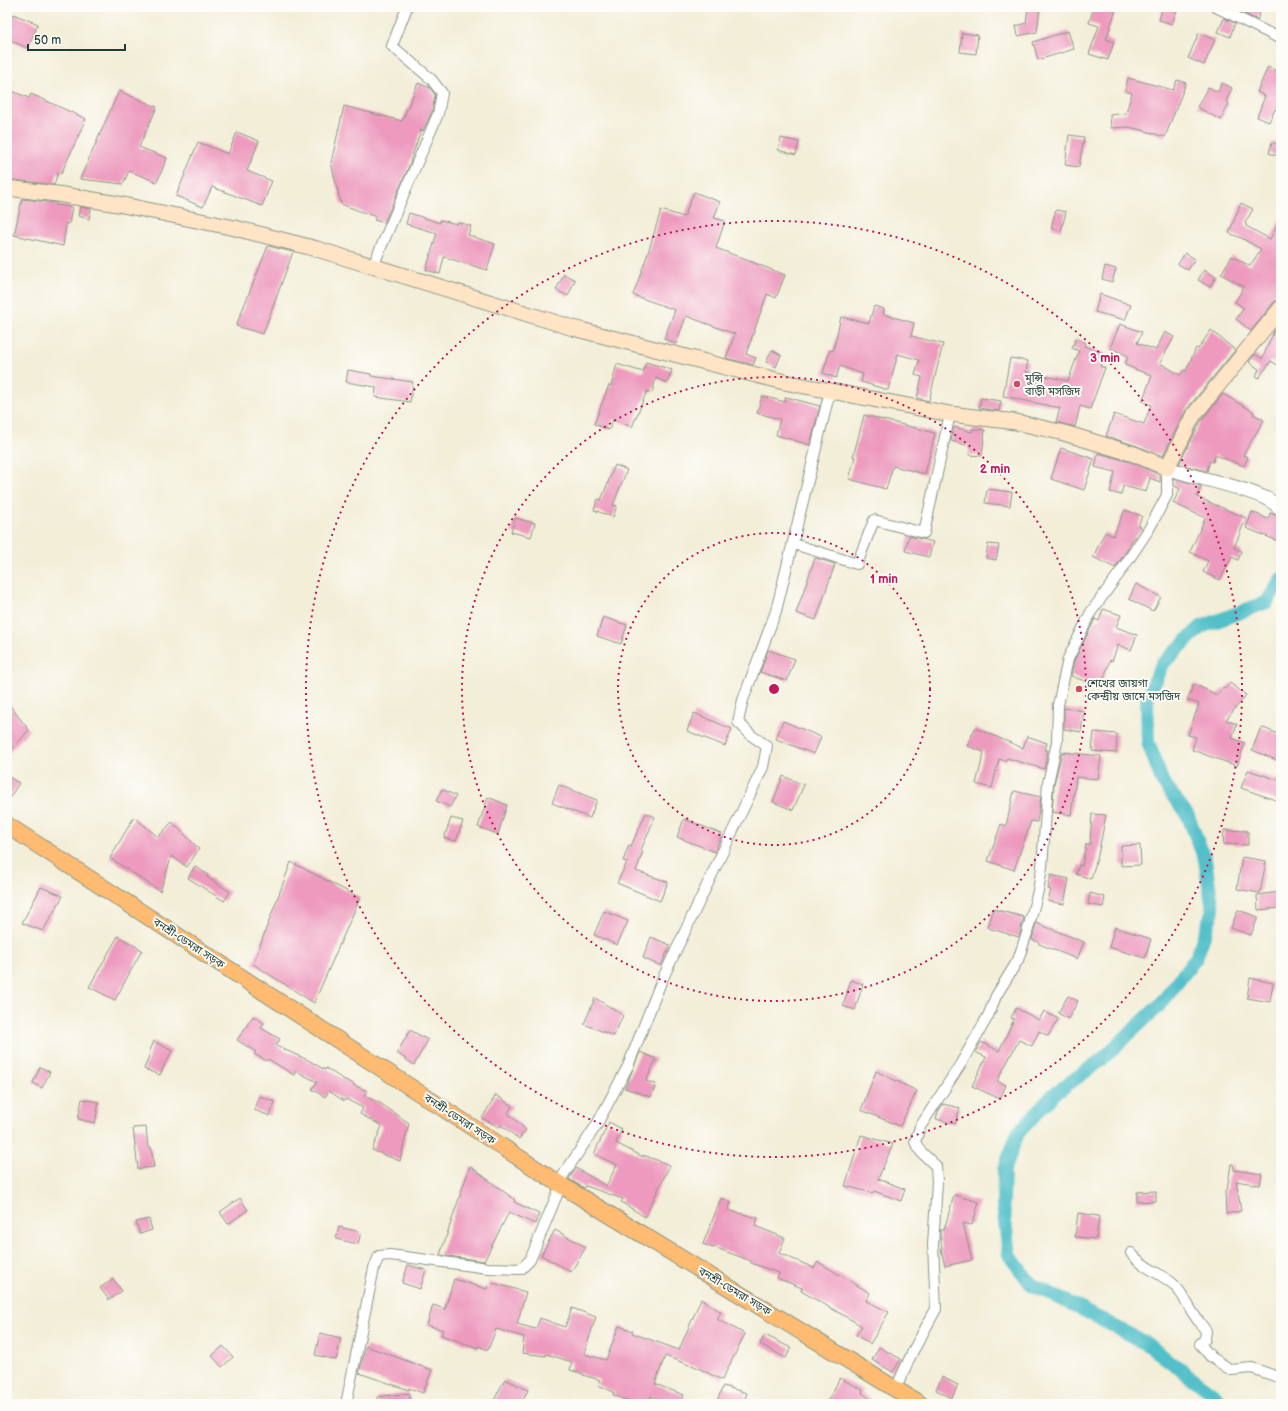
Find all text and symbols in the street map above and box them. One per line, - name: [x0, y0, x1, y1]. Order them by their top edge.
- scale bar: [28, 26, 125, 52]
- text: 50 m: [34, 33, 61, 48]
- text: 3 min: [1090, 351, 1120, 366]
- place label: মুন্সি বাড়ী মসজিদ: [1024, 372, 1081, 398]
- marker: মুন্সি বাড়ী মসজিদ: [1012, 379, 1022, 389]
- text: 2 min: [980, 462, 1010, 477]
- text: 1 min: [870, 572, 898, 587]
- place label: শেখের জায়গা কেন্দ্রীয় জামে মসজিদ: [1087, 677, 1181, 703]
- centre of rings: [767, 682, 781, 696]
- marker: শেখের জায়গা কেন্দ্রীয় জামে মসজিদ: [1074, 684, 1084, 694]
- street label: বনশ্রী-ডেমরা সড়ক: [150, 915, 227, 971]
- street label: বনশ্রী-ডেমরা সড়ক: [421, 1091, 498, 1147]
- street label: বনশ্রী-ডেমরা সড়ক: [695, 1264, 774, 1318]

